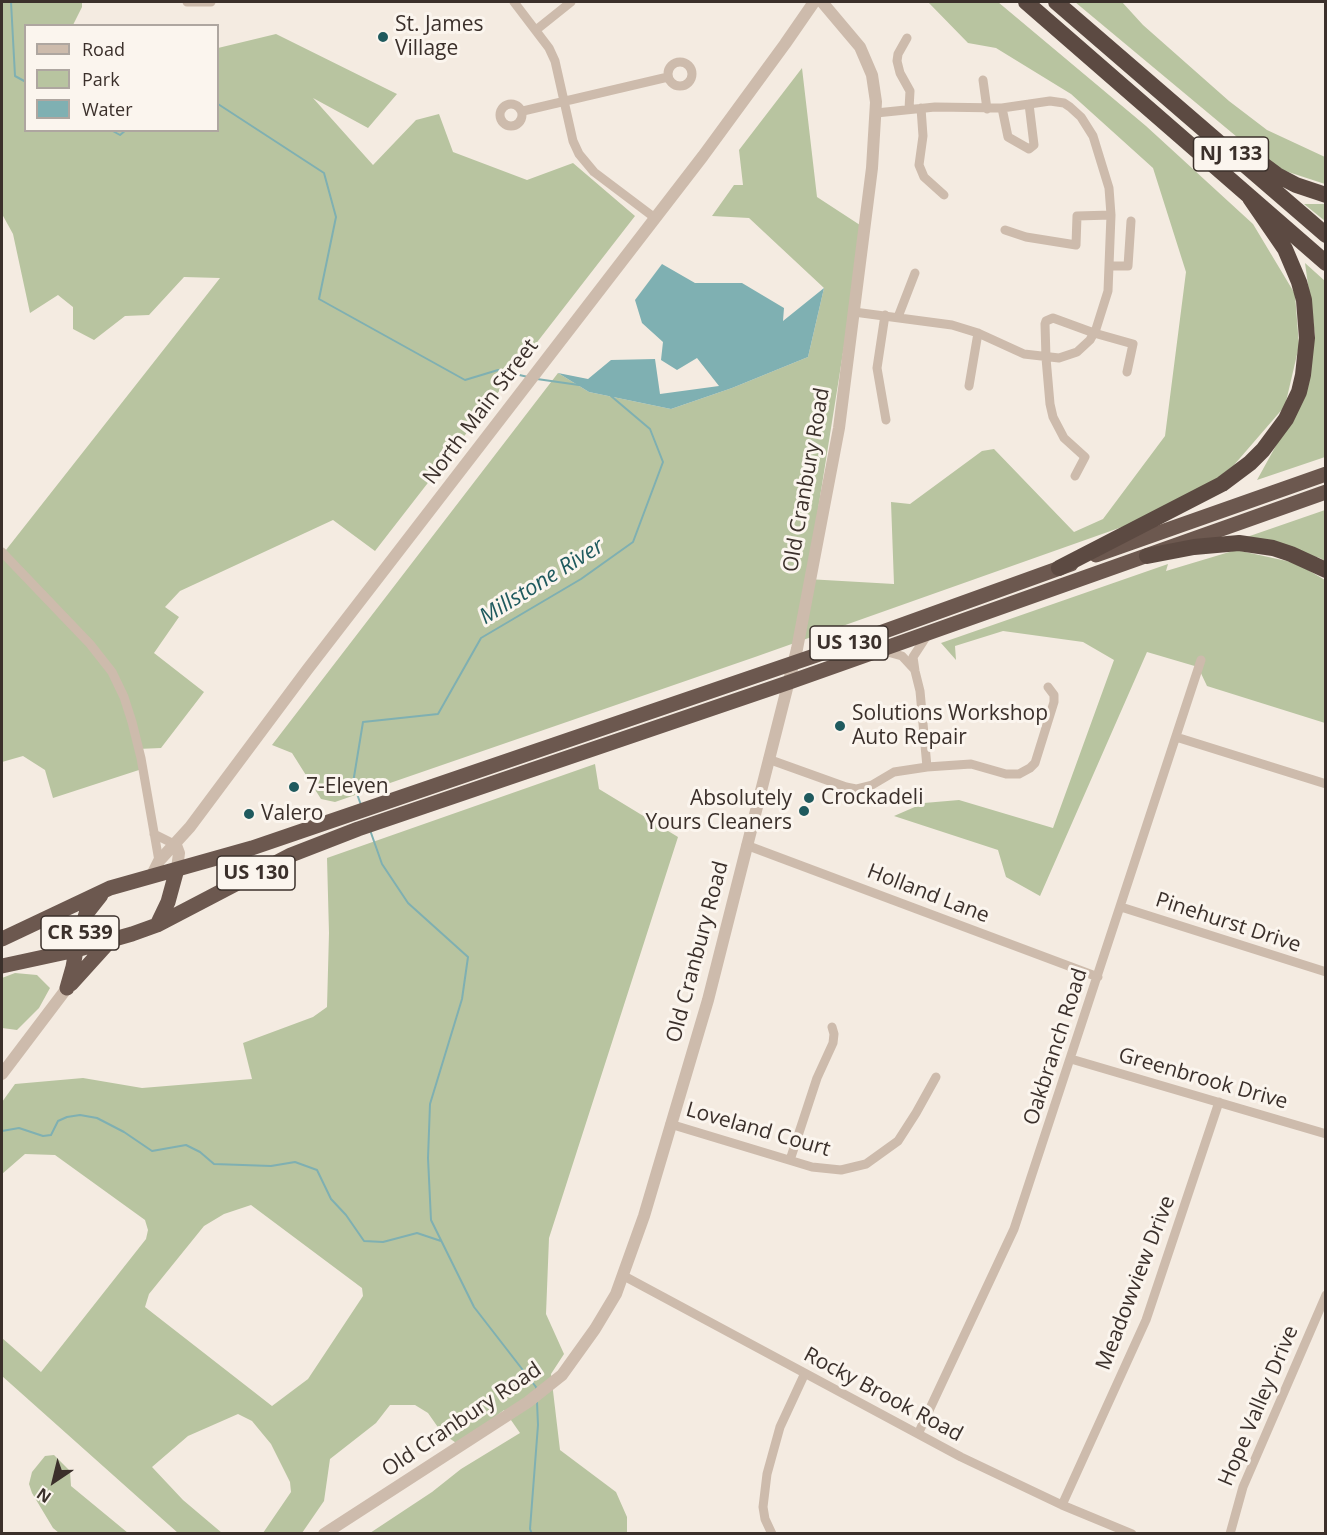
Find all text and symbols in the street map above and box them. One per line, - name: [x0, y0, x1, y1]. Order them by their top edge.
- place label: St. James Village: [395, 12, 484, 62]
- legend: [24, 24, 219, 132]
- marker: St. James Village: [376, 30, 390, 44]
- text: Road: [82, 37, 125, 61]
- text: Park: [82, 67, 120, 91]
- text: Water: [82, 97, 133, 121]
- road number: NJ 133: [1194, 137, 1268, 171]
- street label: North Main Street: [418, 334, 544, 490]
- street label: Old Cranbury Road: [778, 386, 836, 574]
- water label: Millstone River: [475, 533, 609, 631]
- road number: US 130: [810, 626, 888, 660]
- place label: Solutions Workshop Auto Repair: [852, 701, 1048, 751]
- marker: Solutions Workshop Auto Repair: [833, 719, 847, 733]
- place label: 7-Eleven: [306, 774, 389, 800]
- marker: 7-Eleven: [287, 780, 301, 794]
- place label: Crockadeli: [821, 785, 923, 811]
- place label: Absolutely Yours Cleaners: [645, 786, 792, 836]
- marker: Crockadeli: [802, 791, 816, 805]
- place label: Valero: [261, 801, 323, 827]
- marker: Absolutely Yours Cleaners: [797, 804, 811, 818]
- marker: Valero: [242, 807, 256, 821]
- road number: US 130: [217, 856, 295, 890]
- street label: Old Cranbury Road: [662, 859, 734, 1045]
- street label: Holland Lane: [863, 859, 993, 929]
- street label: Pinehurst Drive: [1152, 888, 1304, 958]
- road number: CR 539: [41, 916, 119, 950]
- street label: Oakbranch Road: [1019, 965, 1093, 1129]
- street label: Greenbrook Drive: [1115, 1043, 1291, 1115]
- street label: Loveland Court: [683, 1097, 833, 1163]
- street label: Meadowview Drive: [1091, 1192, 1181, 1374]
- street label: Hope Valley Drive: [1214, 1322, 1304, 1490]
- street label: Rocky Brook Road: [799, 1342, 967, 1448]
- street label: Old Cranbury Road: [378, 1357, 546, 1483]
- north arrow: [24, 1451, 84, 1511]
- text: N: [32, 1483, 55, 1508]

